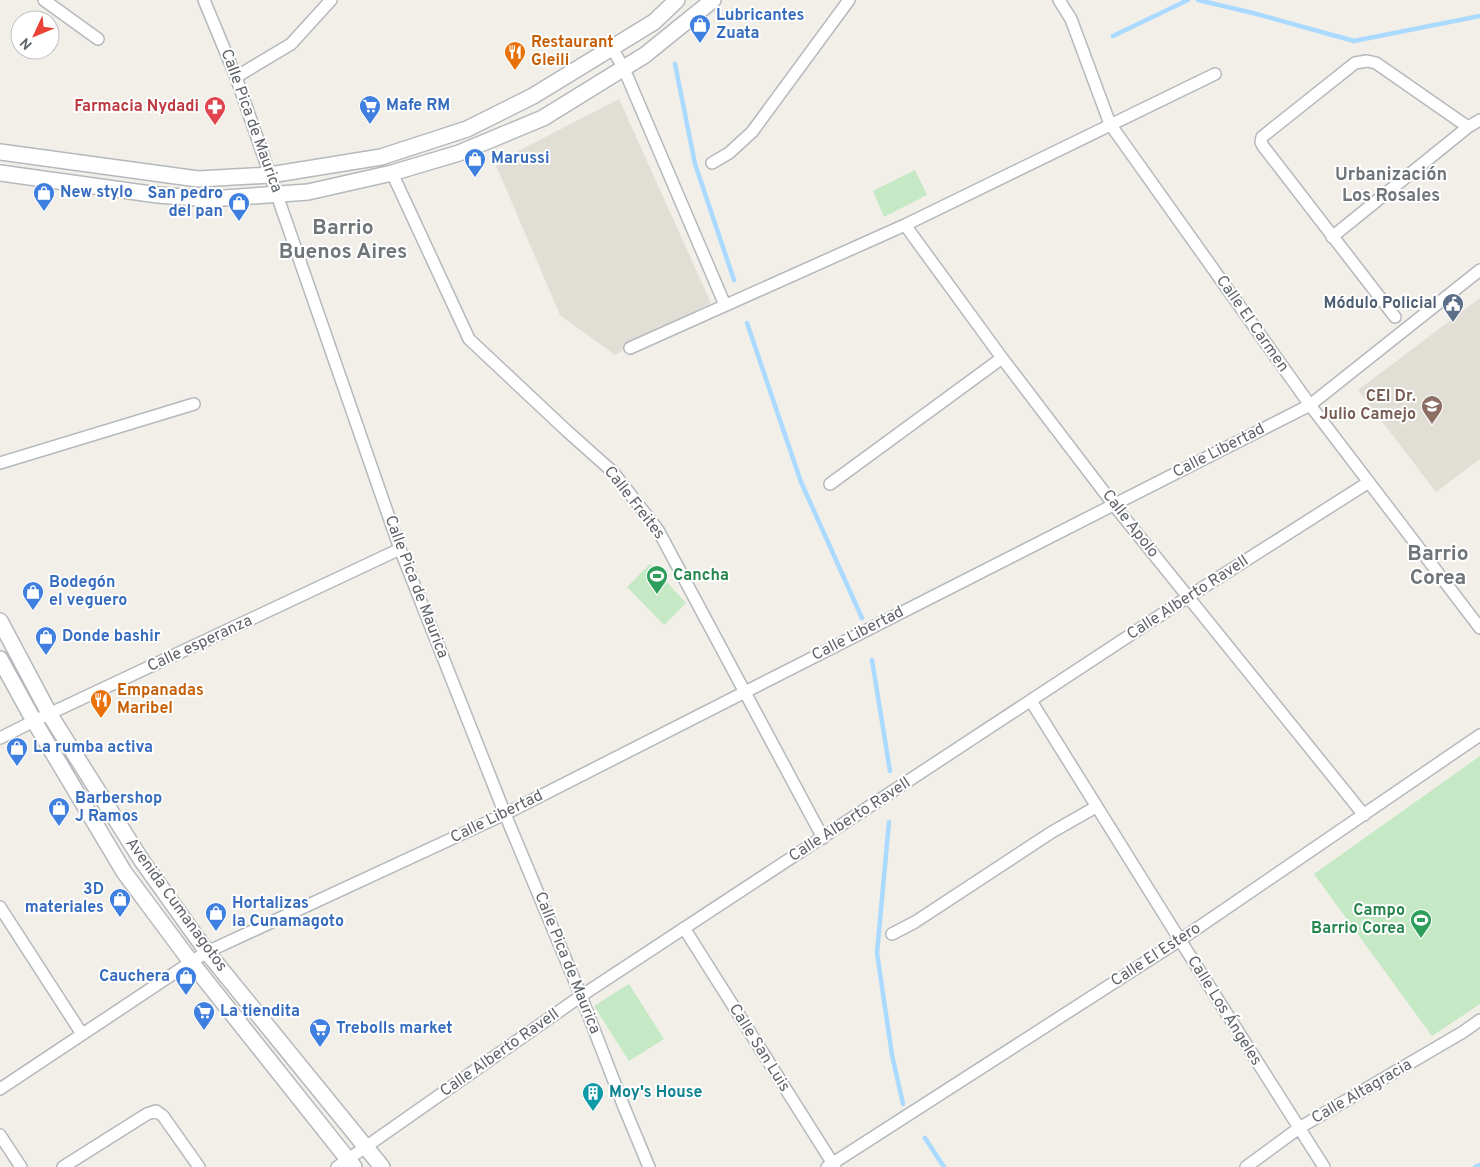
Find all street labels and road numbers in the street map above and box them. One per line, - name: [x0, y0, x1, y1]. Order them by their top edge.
- street label: Calle Pica de Maurica: [216, 46, 286, 196]
- street label: Calle El Carmen: [1211, 272, 1293, 376]
- street label: Calle Libertad: [1170, 419, 1268, 483]
- street label: Calle Freites: [599, 462, 669, 544]
- street label: Calle Apolo: [1097, 486, 1163, 562]
- street label: Calle Pica de Maurica: [380, 513, 452, 661]
- street label: Calle Alberto Ravell: [1123, 551, 1253, 645]
- street label: Calle Libertad: [809, 602, 907, 666]
- street label: Calle esperanza: [144, 611, 256, 677]
- street label: Calle Alberto Ravell: [785, 773, 915, 867]
- street label: Calle Libertad: [447, 786, 547, 848]
- street label: Avenida Cumanagotos: [121, 834, 231, 976]
- street label: Calle Pica de Maurica: [529, 889, 605, 1037]
- street label: Calle El Estero: [1107, 918, 1205, 991]
- street label: Calle Los Ángeles: [1182, 951, 1267, 1070]
- street label: Calle San Luis: [724, 1000, 794, 1096]
- street label: Calle Alberto Ravell: [437, 1004, 563, 1102]
- street label: Calle Altagracia: [1308, 1055, 1416, 1129]

